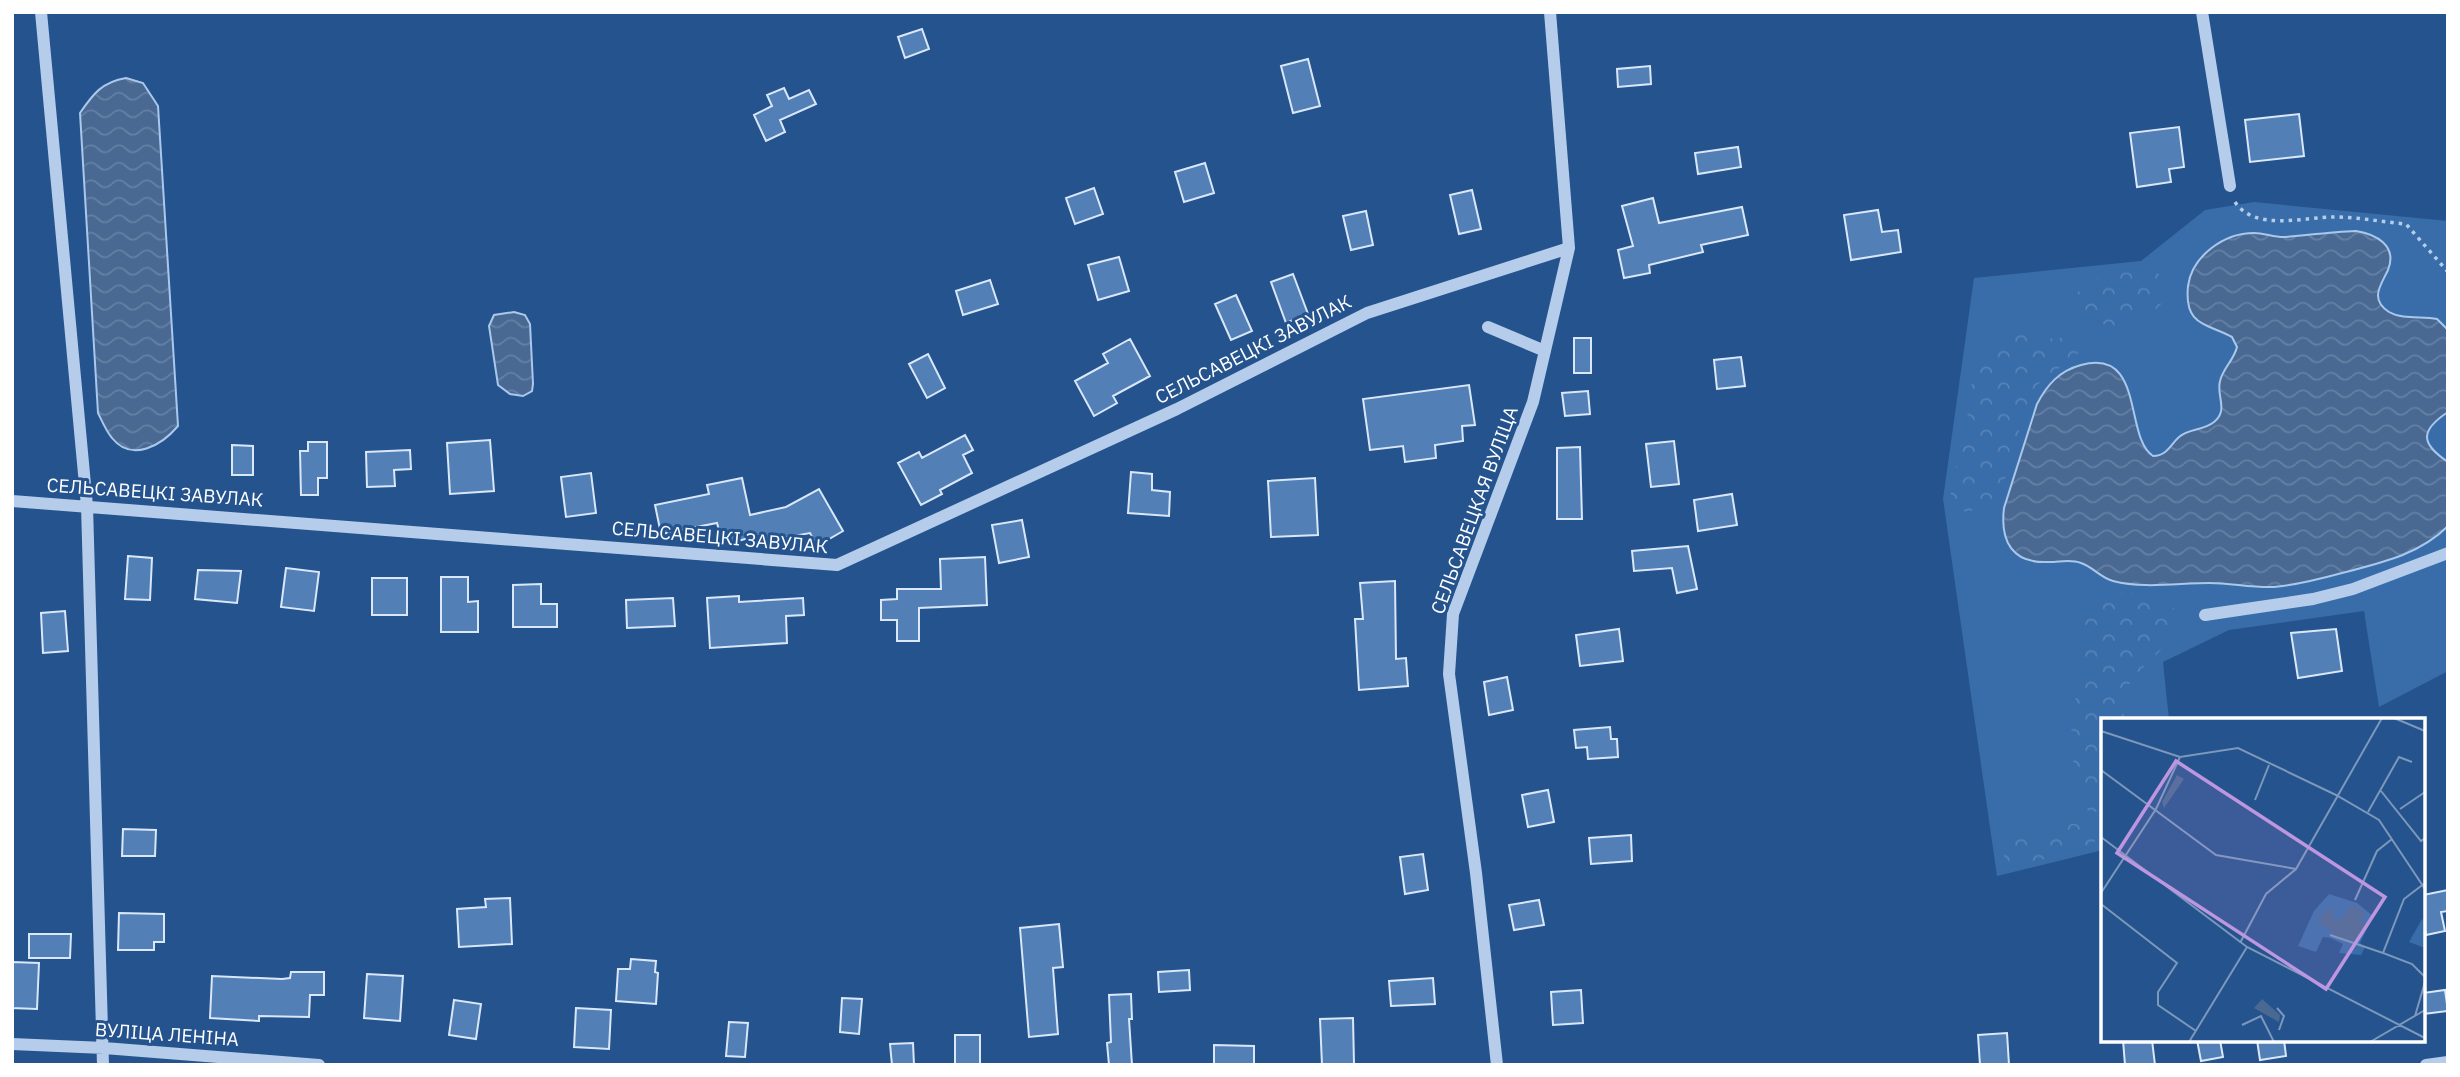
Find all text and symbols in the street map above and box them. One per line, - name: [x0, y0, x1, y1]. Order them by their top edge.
- street label: СЕЛЬСАВЕЦКІ ЗАВУЛАК: [1151, 289, 1355, 409]
- street label: СЕЛЬСАВЕЦКАЯ ВУЛІЦА: [1425, 403, 1523, 617]
- street label: СЕЛЬСАВЕЦКІ ЗАВУЛАК: [46, 472, 264, 512]
- street label: СЕЛЬСАВЕЦКІ ЗАВУЛАК: [611, 516, 829, 558]
- inset map: [2101, 718, 2425, 1042]
- street label: ВУЛІЦА ЛЕНІНА: [94, 1017, 240, 1051]

